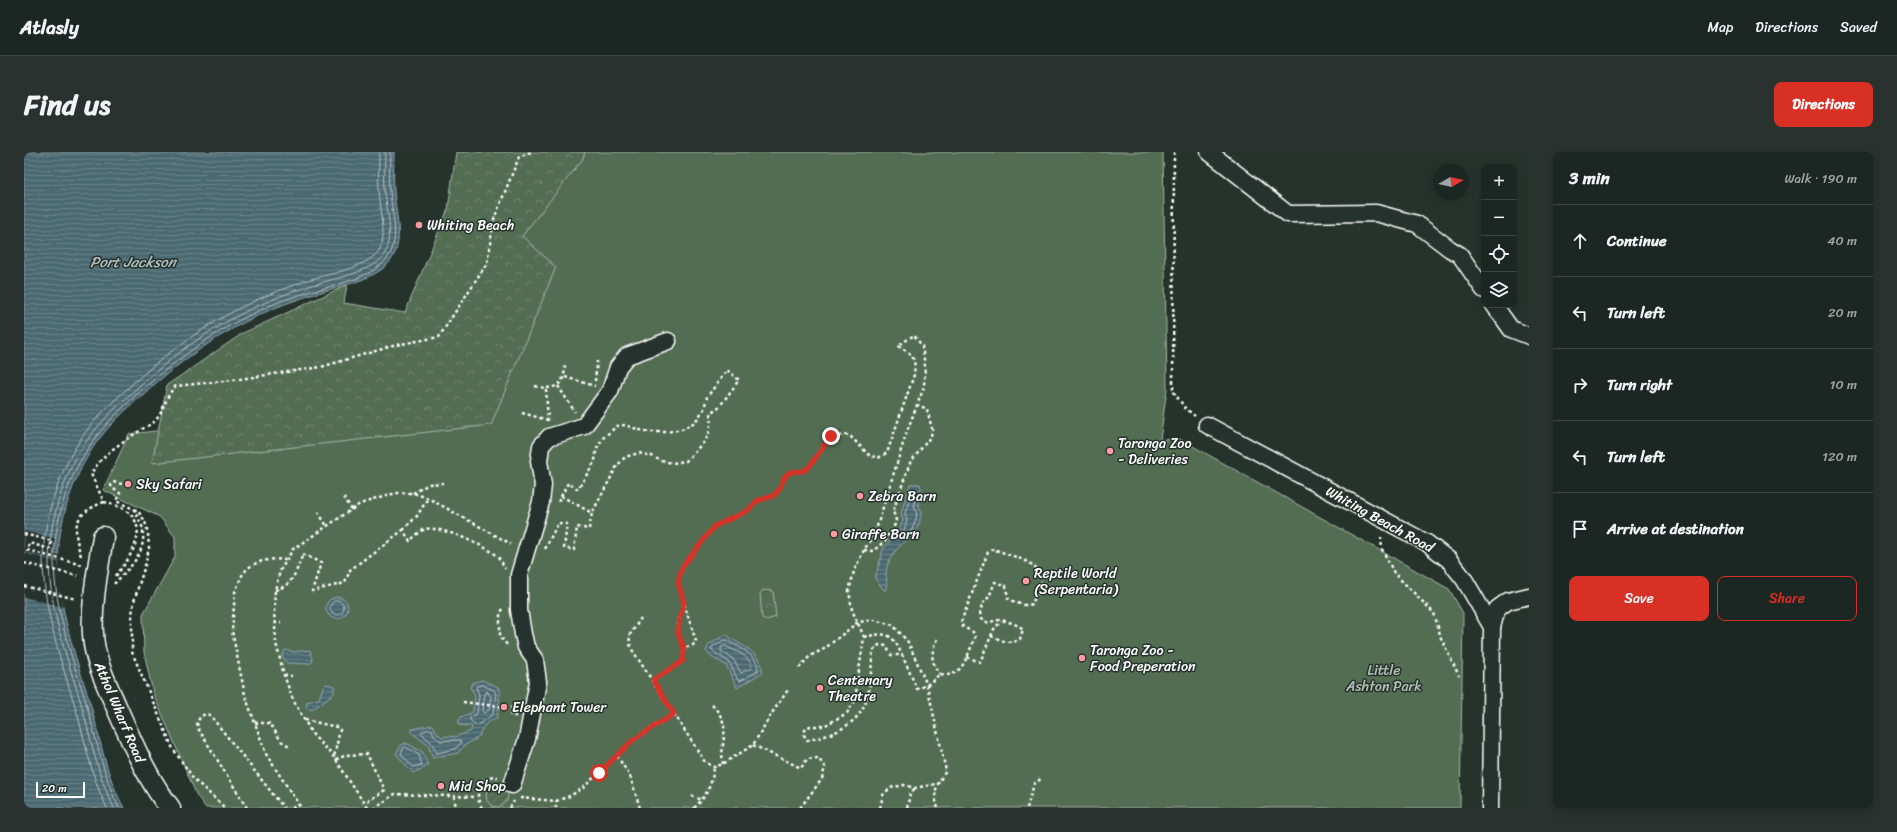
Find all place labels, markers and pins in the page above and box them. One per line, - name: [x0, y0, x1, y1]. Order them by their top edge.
- place label: Whiting Beach: [427, 213, 514, 238]
- marker: Whiting Beach: [414, 220, 424, 230]
- place label: Taronga Zoo - Deliveries: [1118, 431, 1192, 472]
- marker: Taronga Zoo - Deliveries: [1105, 446, 1115, 456]
- place label: Sky Safari: [136, 472, 203, 497]
- marker: Sky Safari: [123, 479, 133, 489]
- place label: Zebra Barn: [868, 484, 937, 509]
- marker: Zebra Barn: [855, 491, 865, 501]
- place label: Giraffe Barn: [842, 522, 920, 547]
- marker: Giraffe Barn: [829, 529, 839, 539]
- place label: Reptile World (Serpentaria): [1034, 561, 1119, 602]
- marker: Reptile World (Serpentaria): [1021, 576, 1031, 586]
- place label: Taronga Zoo - Food Preperation: [1090, 638, 1196, 679]
- marker: Taronga Zoo - Food Preperation: [1077, 653, 1087, 663]
- place label: Centenary Theatre: [828, 668, 893, 709]
- marker: Centenary Theatre: [815, 683, 825, 693]
- place label: Elephant Tower: [512, 695, 607, 720]
- marker: Elephant Tower: [499, 702, 509, 712]
- place label: Mid Shop: [449, 774, 507, 799]
- marker: Mid Shop: [436, 781, 446, 791]

